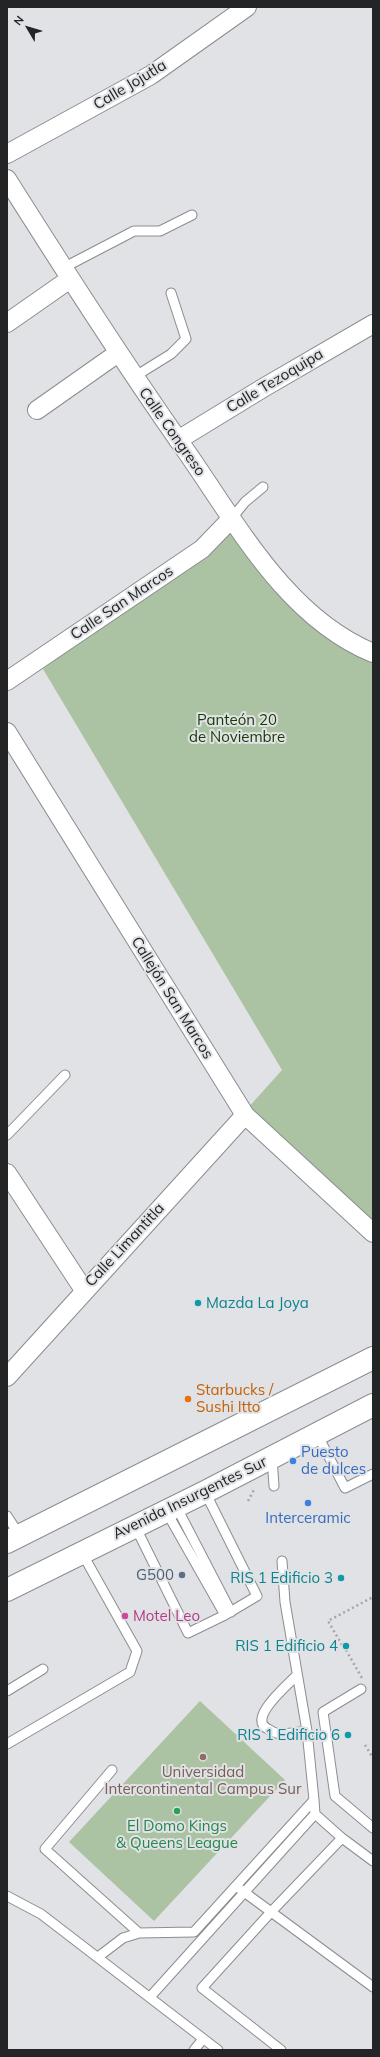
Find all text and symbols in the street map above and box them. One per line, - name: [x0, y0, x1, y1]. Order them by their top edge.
- north arrow: [8, 8, 48, 48]
- text: N: [10, 13, 27, 28]
- street label: Calle Jojutla: [90, 56, 170, 114]
- street label: Calle Tezoquipa: [223, 345, 327, 417]
- street label: Calle Congreso: [135, 384, 209, 480]
- street label: Calle San Marcos: [67, 562, 177, 644]
- park label: Panteón 20 de Noviembre: [189, 711, 285, 746]
- street label: Callejón San Marcos: [127, 934, 217, 1062]
- street label: Calle Limantitla: [82, 1200, 168, 1290]
- place label: Mazda La Joya: [206, 1294, 309, 1312]
- marker: Mazda La Joya: [193, 1298, 203, 1308]
- place label: Starbucks / Sushi Itto: [196, 1381, 273, 1416]
- marker: Starbucks / Sushi Itto: [183, 1394, 193, 1404]
- place label: Puesto de dulces: [301, 1443, 366, 1478]
- street label: Avenida Insurgentes Sur: [110, 1453, 270, 1543]
- marker: Puesto de dulces: [288, 1456, 298, 1466]
- marker: Interceramic: [303, 1498, 313, 1508]
- place label: Interceramic: [265, 1509, 351, 1527]
- place label: G500: [136, 1566, 174, 1584]
- place label: RIS 1 Edificio 3: [230, 1569, 333, 1587]
- marker: G500: [177, 1570, 187, 1580]
- marker: RIS 1 Edificio 3: [336, 1573, 346, 1583]
- place label: Motel Leo: [133, 1607, 200, 1625]
- marker: Motel Leo: [120, 1611, 130, 1621]
- place label: RIS 1 Edificio 4: [235, 1637, 338, 1655]
- marker: RIS 1 Edificio 4: [341, 1641, 351, 1651]
- place label: RIS 1 Edificio 6: [237, 1726, 340, 1744]
- marker: RIS 1 Edificio 6: [343, 1730, 353, 1740]
- marker: Universidad Intercontinental Campus Sur: [198, 1752, 208, 1762]
- place label: Universidad Intercontinental Campus Sur: [105, 1763, 301, 1798]
- marker: El Domo Kings & Queens League: [172, 1806, 182, 1816]
- place label: El Domo Kings & Queens League: [116, 1817, 238, 1852]

